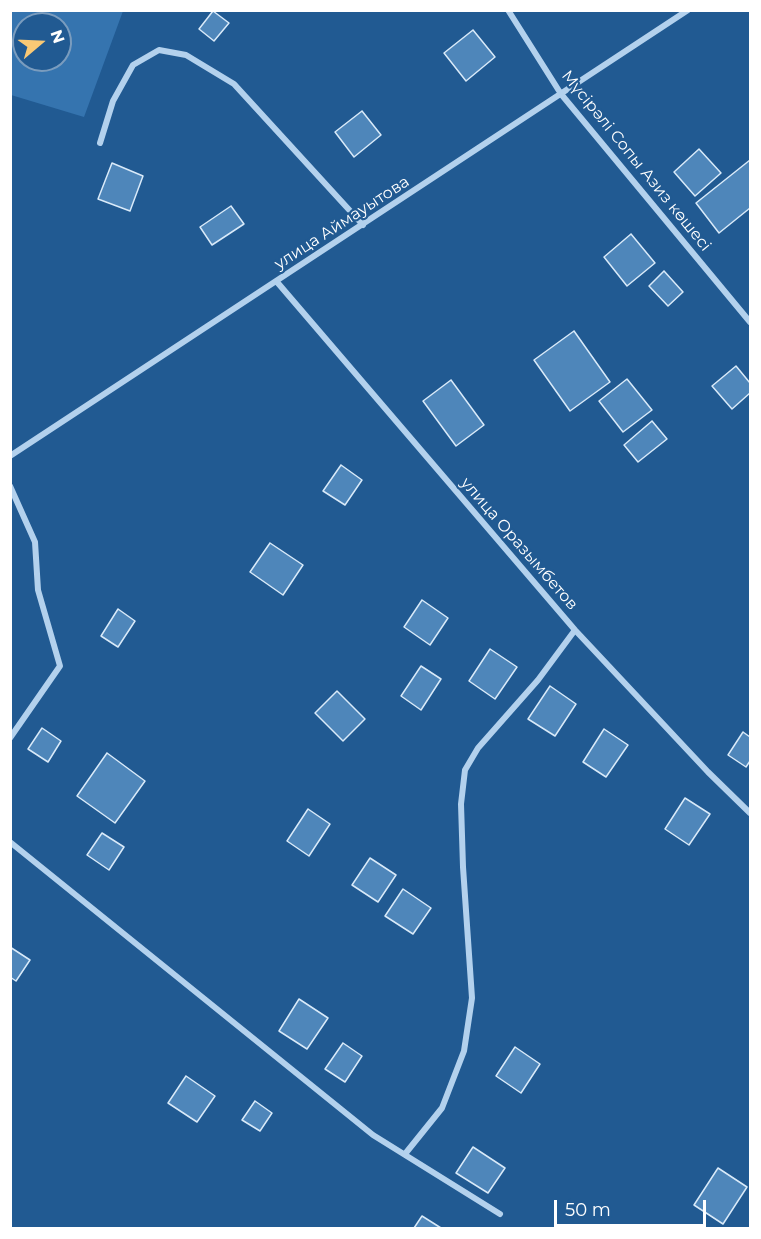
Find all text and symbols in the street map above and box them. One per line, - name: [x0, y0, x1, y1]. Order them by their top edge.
- north arrow: [12, 12, 72, 72]
- text: N: [47, 27, 69, 46]
- street label: Мүсірәлі Сопы Азиз көшесі: [557, 67, 715, 255]
- street label: улица Аймауытова: [271, 172, 413, 274]
- street label: улица Оразымбетов: [456, 474, 582, 614]
- scale bar: [557, 1188, 708, 1226]
- text: 50 m: [565, 1199, 611, 1221]

